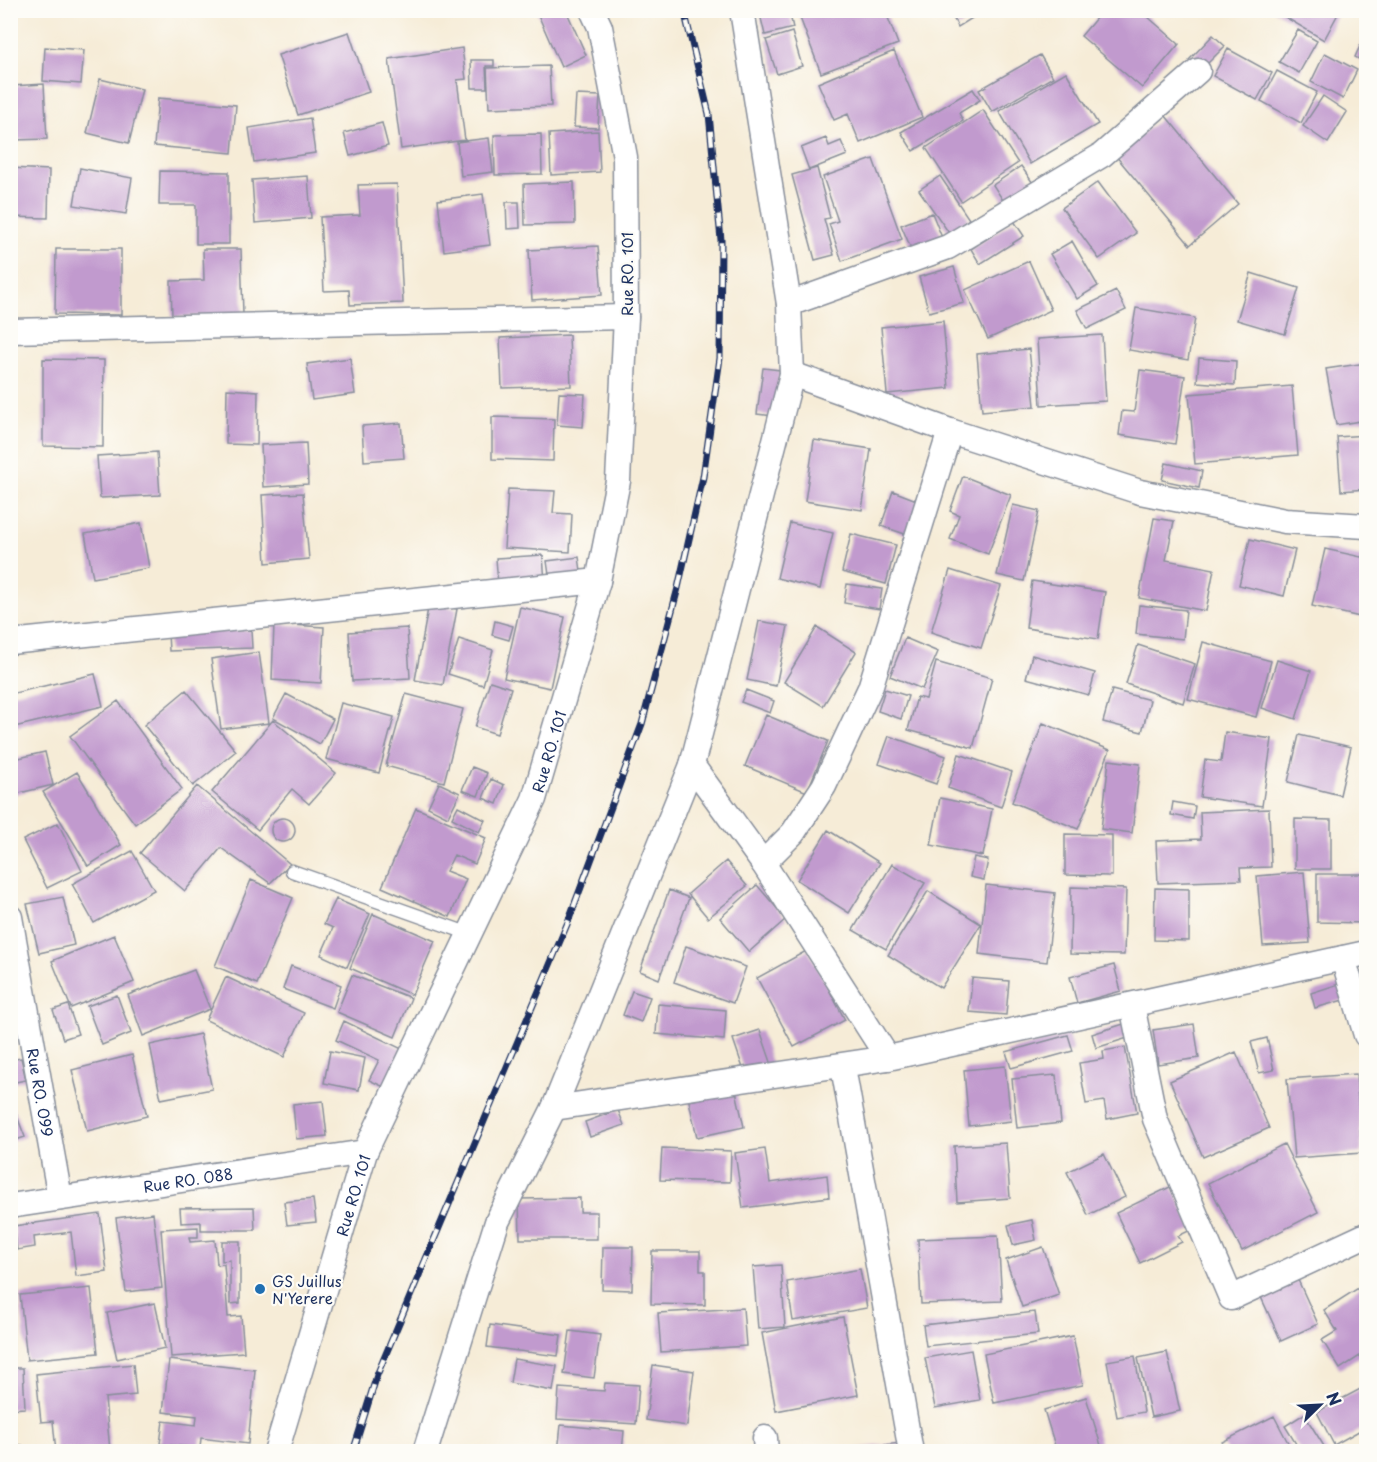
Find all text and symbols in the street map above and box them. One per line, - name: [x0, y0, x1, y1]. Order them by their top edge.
- street label: Rue RO. 101: [615, 232, 638, 316]
- street label: Rue RO. 101: [525, 708, 571, 795]
- street label: Rue RO. 099: [22, 1046, 60, 1139]
- street label: Rue RO. 101: [329, 1151, 375, 1239]
- street label: Rue RO. 088: [142, 1161, 234, 1197]
- place label: GS Juillus N'Yerere: [272, 1269, 342, 1309]
- marker: GS Juillus N'Yerere: [253, 1282, 267, 1296]
- north arrow: [1290, 1375, 1350, 1435]
- text: N: [1321, 1388, 1348, 1409]

